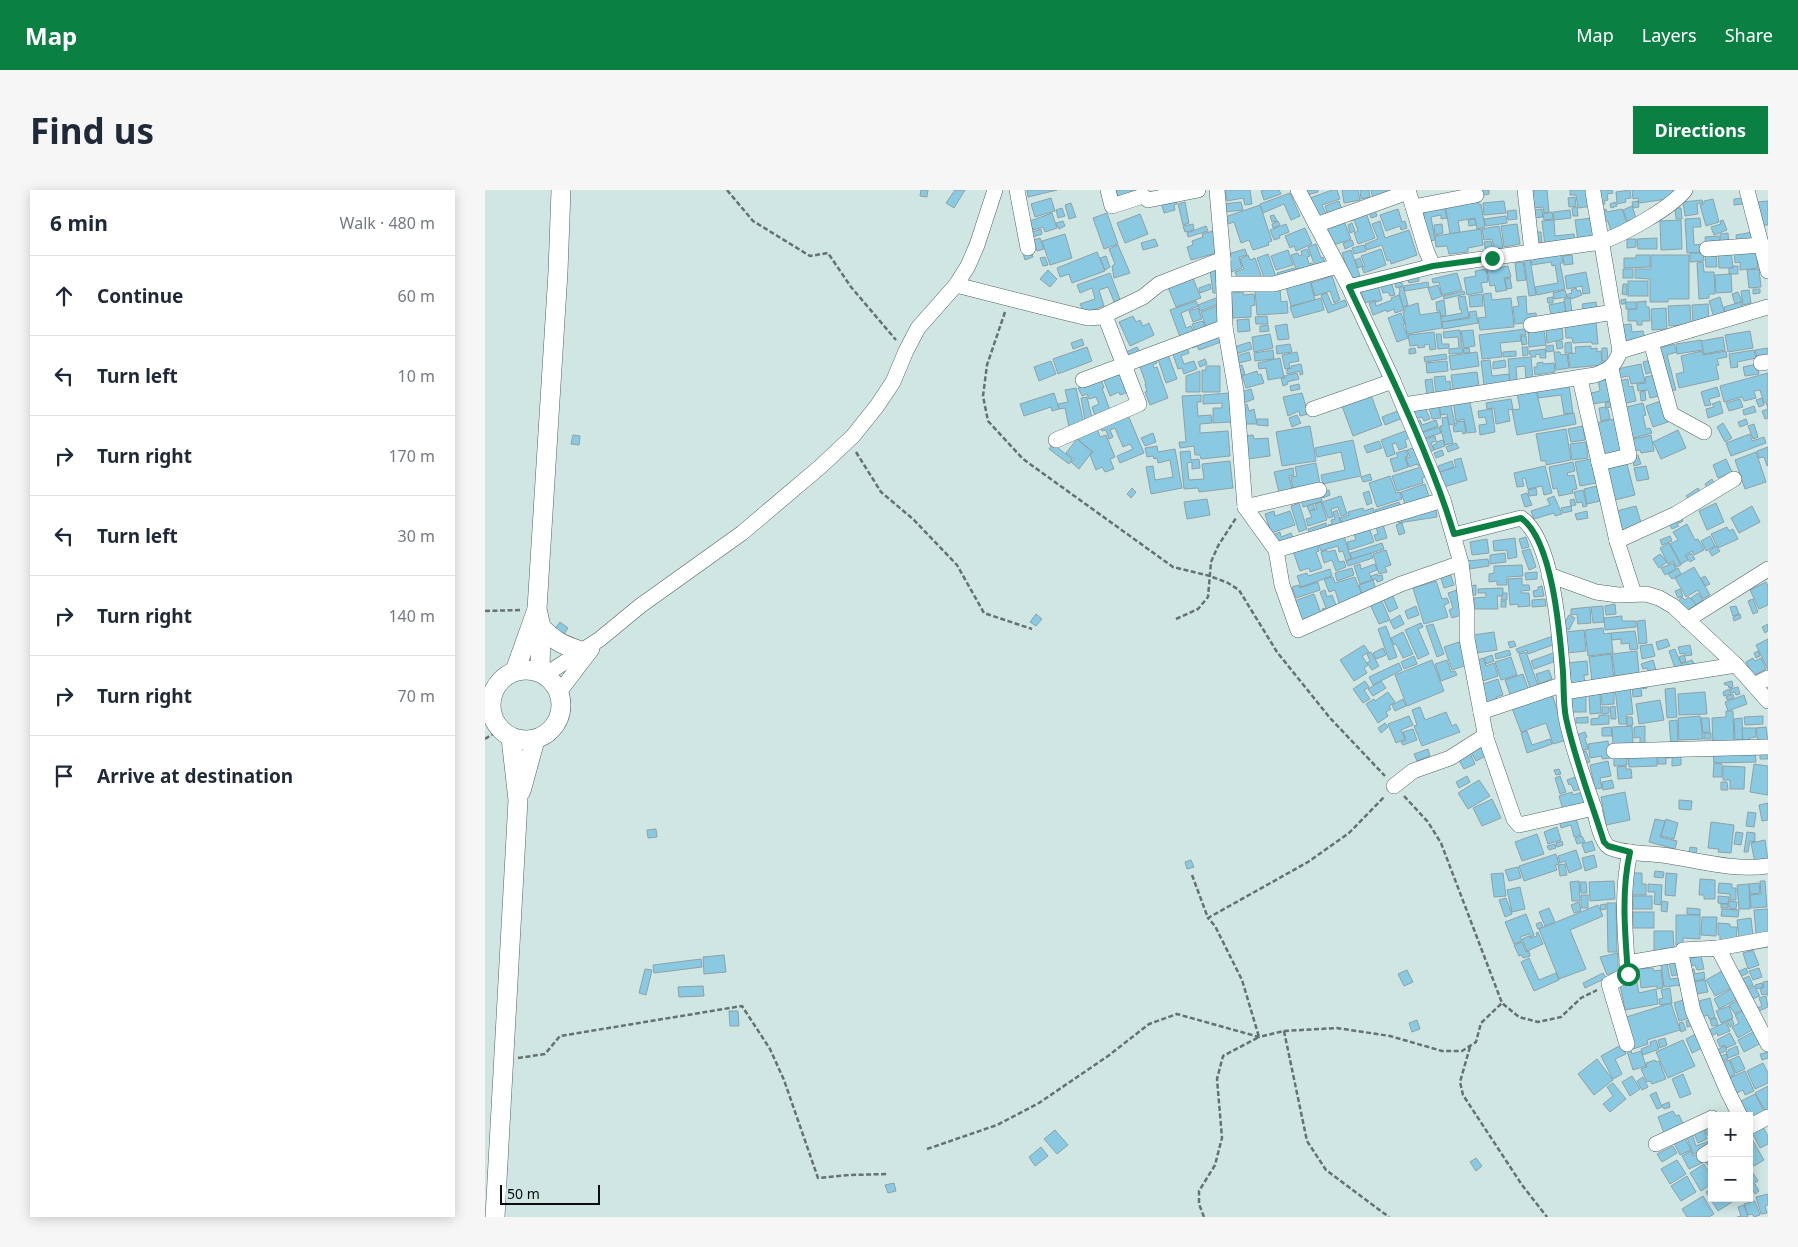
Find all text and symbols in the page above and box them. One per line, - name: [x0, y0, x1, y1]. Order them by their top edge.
- text: Map: [25, 19, 77, 52]
- text: Map: [1576, 23, 1614, 47]
- text: Layers: [1642, 23, 1697, 47]
- text: Share: [1725, 23, 1773, 47]
- button: Directions: [1633, 106, 1768, 154]
- text: Find us: [30, 107, 154, 154]
- text: 6 min: [50, 209, 108, 237]
- text: Walk · 480 m: [340, 212, 435, 234]
- route end: [1481, 247, 1504, 270]
- icon: ahead: [50, 282, 78, 310]
- text: Continue: [97, 283, 183, 309]
- text: 60 m: [398, 285, 435, 307]
- icon: left: [50, 362, 78, 390]
- text: Turn left: [97, 363, 178, 389]
- text: 10 m: [398, 365, 435, 387]
- icon: right: [50, 442, 78, 470]
- text: Turn right: [97, 443, 192, 469]
- text: 170 m: [388, 445, 435, 467]
- icon: left: [50, 522, 78, 550]
- text: Turn left: [97, 523, 178, 549]
- text: 30 m: [398, 525, 435, 547]
- icon: right: [50, 602, 78, 630]
- text: Turn right: [97, 603, 192, 629]
- text: 140 m: [388, 605, 435, 627]
- icon: right: [50, 682, 78, 710]
- text: Turn right: [97, 683, 192, 709]
- text: 70 m: [398, 685, 435, 707]
- icon: arrive: [50, 762, 78, 790]
- text: Arrive at destination: [97, 763, 293, 789]
- route start: [1617, 963, 1640, 986]
- map controls: [1708, 1112, 1753, 1202]
- button: +: [1708, 1112, 1753, 1157]
- button: −: [1708, 1157, 1753, 1202]
- scale bar: [500, 1182, 600, 1205]
- text: 50 m: [507, 1184, 540, 1203]

